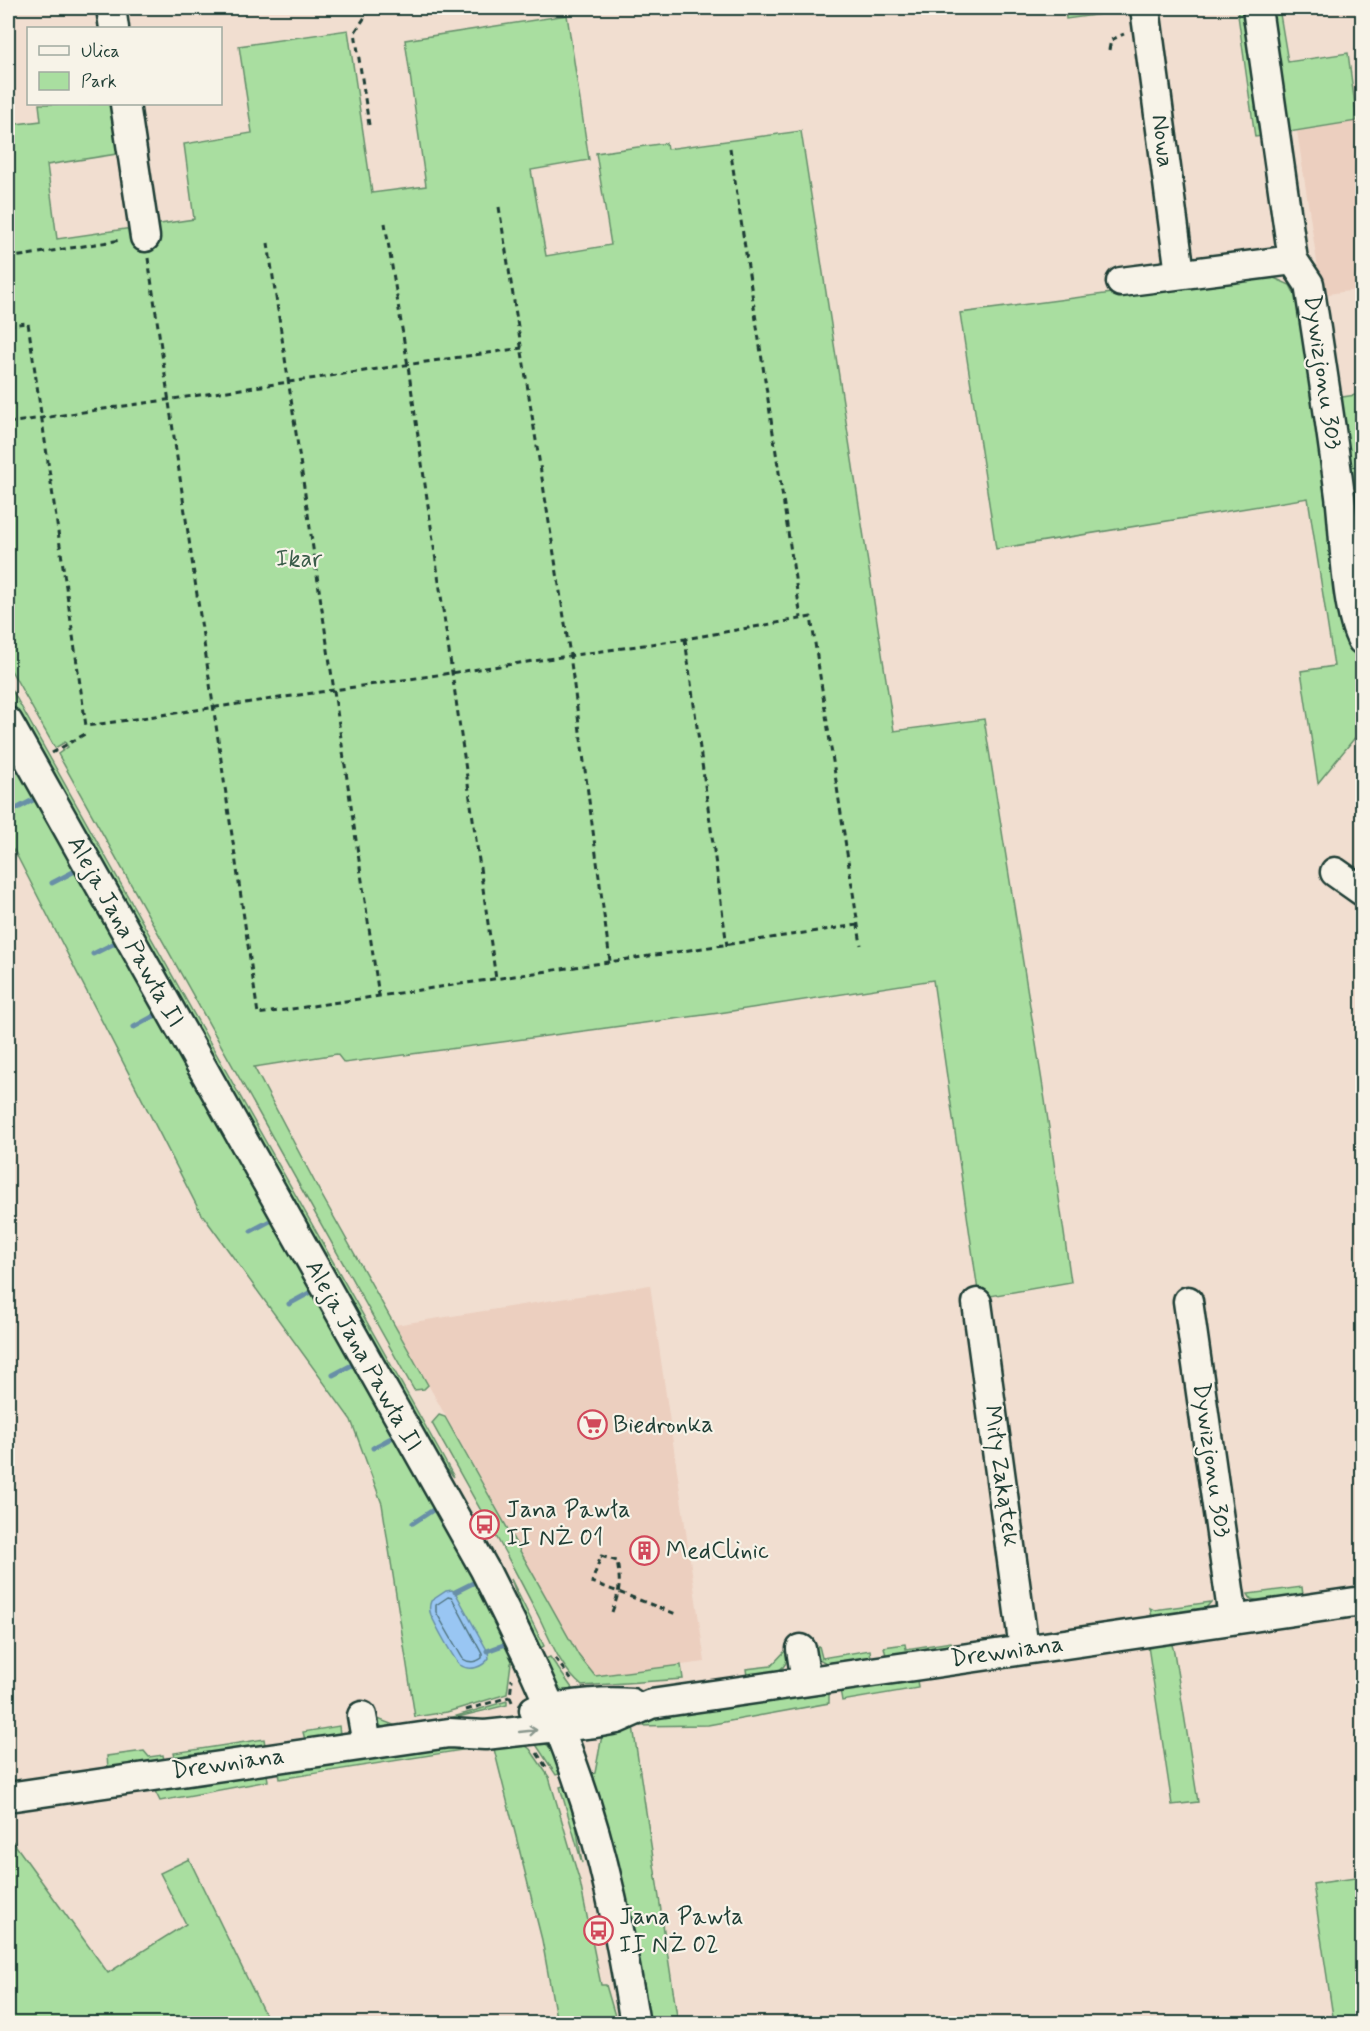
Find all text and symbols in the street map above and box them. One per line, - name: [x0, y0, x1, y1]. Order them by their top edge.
- legend: [27, 27, 222, 105]
- text: Ulica: [81, 40, 120, 64]
- text: Park: [81, 70, 117, 94]
- street label: Nowa: [1143, 113, 1181, 169]
- street label: Dywizjonu 303: [1296, 293, 1348, 452]
- park label: Ikar: [276, 544, 322, 575]
- street label: Aleja Jana Pawła II: [59, 831, 191, 1033]
- street label: Aleja Jana Pawła II: [297, 1255, 429, 1457]
- street label: Dywizjonu 303: [1185, 1381, 1237, 1540]
- street label: Miły Zakątek: [976, 1403, 1026, 1549]
- supermarket icon: Biedronka: [576, 1409, 608, 1441]
- place label: Biedronka: [613, 1410, 714, 1441]
- place label: Jana Pawła II NŻ 01: [506, 1495, 631, 1554]
- bus stop icon: Jana Pawła II NŻ 01: [469, 1508, 501, 1540]
- building icon: MedClinic: [629, 1535, 661, 1567]
- place label: MedClinic: [666, 1536, 769, 1567]
- street label: Drewniana: [949, 1629, 1065, 1675]
- one-way arrow: [517, 1725, 537, 1736]
- street label: Drewniana: [170, 1741, 286, 1787]
- place label: Jana Pawła II NŻ 02: [619, 1902, 744, 1961]
- bus stop icon: Jana Pawła II NŻ 02: [582, 1915, 614, 1947]

